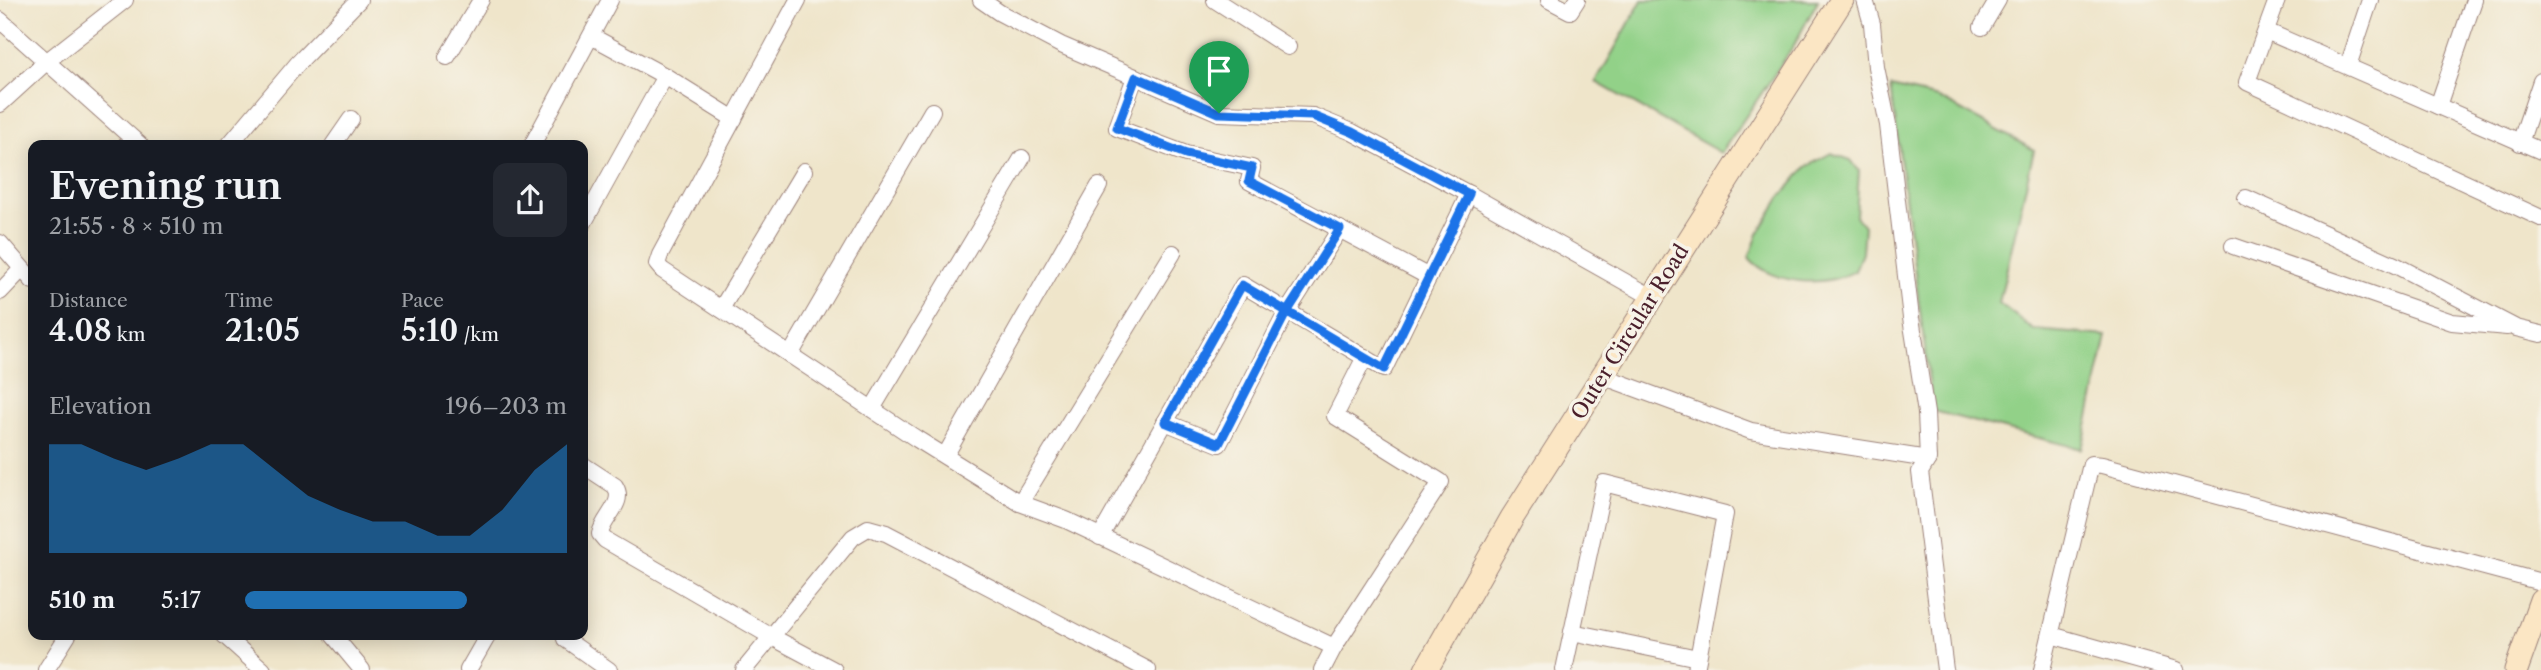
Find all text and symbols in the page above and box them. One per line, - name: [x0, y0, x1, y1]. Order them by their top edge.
- pin: [1189, 41, 1249, 113]
- icon: arrive: [1200, 52, 1238, 90]
- text: Evening run: [49, 162, 282, 209]
- button: share: [493, 163, 567, 237]
- text: 21:55 · 8 × 510 m: [49, 212, 223, 240]
- street label: Outer Circular Road: [1565, 239, 1694, 424]
- text: Distance: [49, 289, 128, 312]
- text: Time: [225, 289, 273, 312]
- text: Pace: [401, 289, 444, 312]
- text: 4.08: [49, 312, 112, 349]
- text: 21:05: [225, 312, 300, 349]
- text: 5:10: [401, 312, 458, 349]
- text: km: [112, 323, 145, 346]
- text: /km: [458, 323, 499, 346]
- text: Elevation: [49, 392, 152, 420]
- text: 196–203 m: [445, 392, 567, 420]
- text: 510 m: [49, 586, 115, 614]
- text: 5:17: [161, 586, 201, 614]

